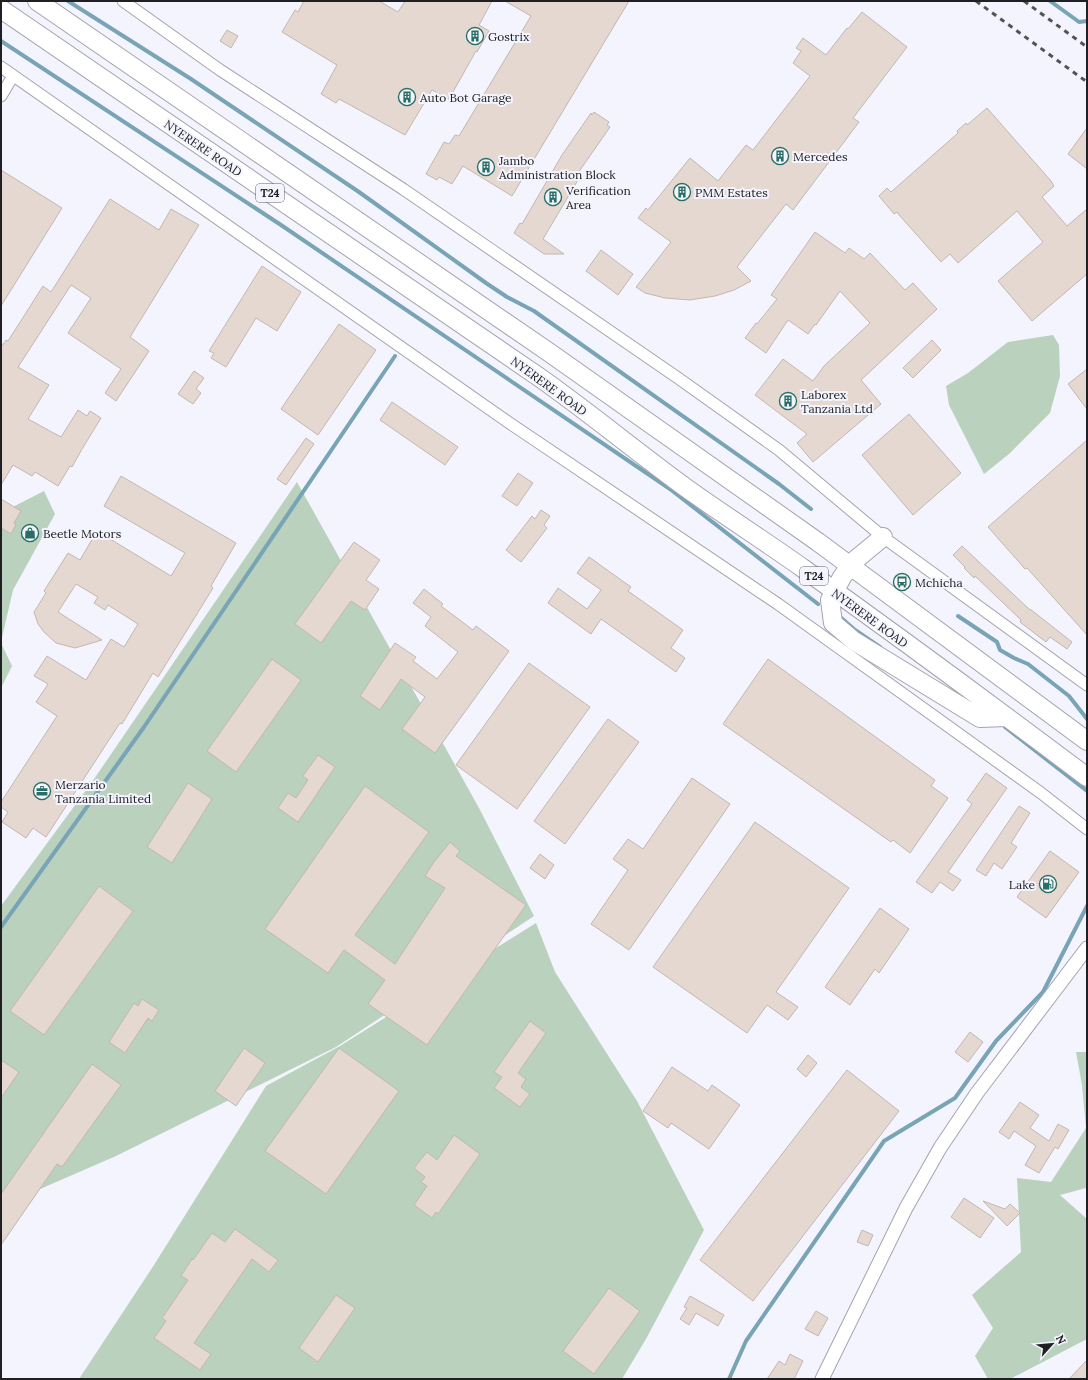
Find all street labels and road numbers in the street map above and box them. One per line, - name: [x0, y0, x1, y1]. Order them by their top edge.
- street label: NYERERE ROAD: [161, 116, 245, 180]
- road number: T24: [256, 184, 284, 202]
- street label: NYERERE ROAD: [508, 353, 590, 419]
- road number: T24: [800, 567, 828, 585]
- street label: NYERERE ROAD: [829, 585, 911, 651]

